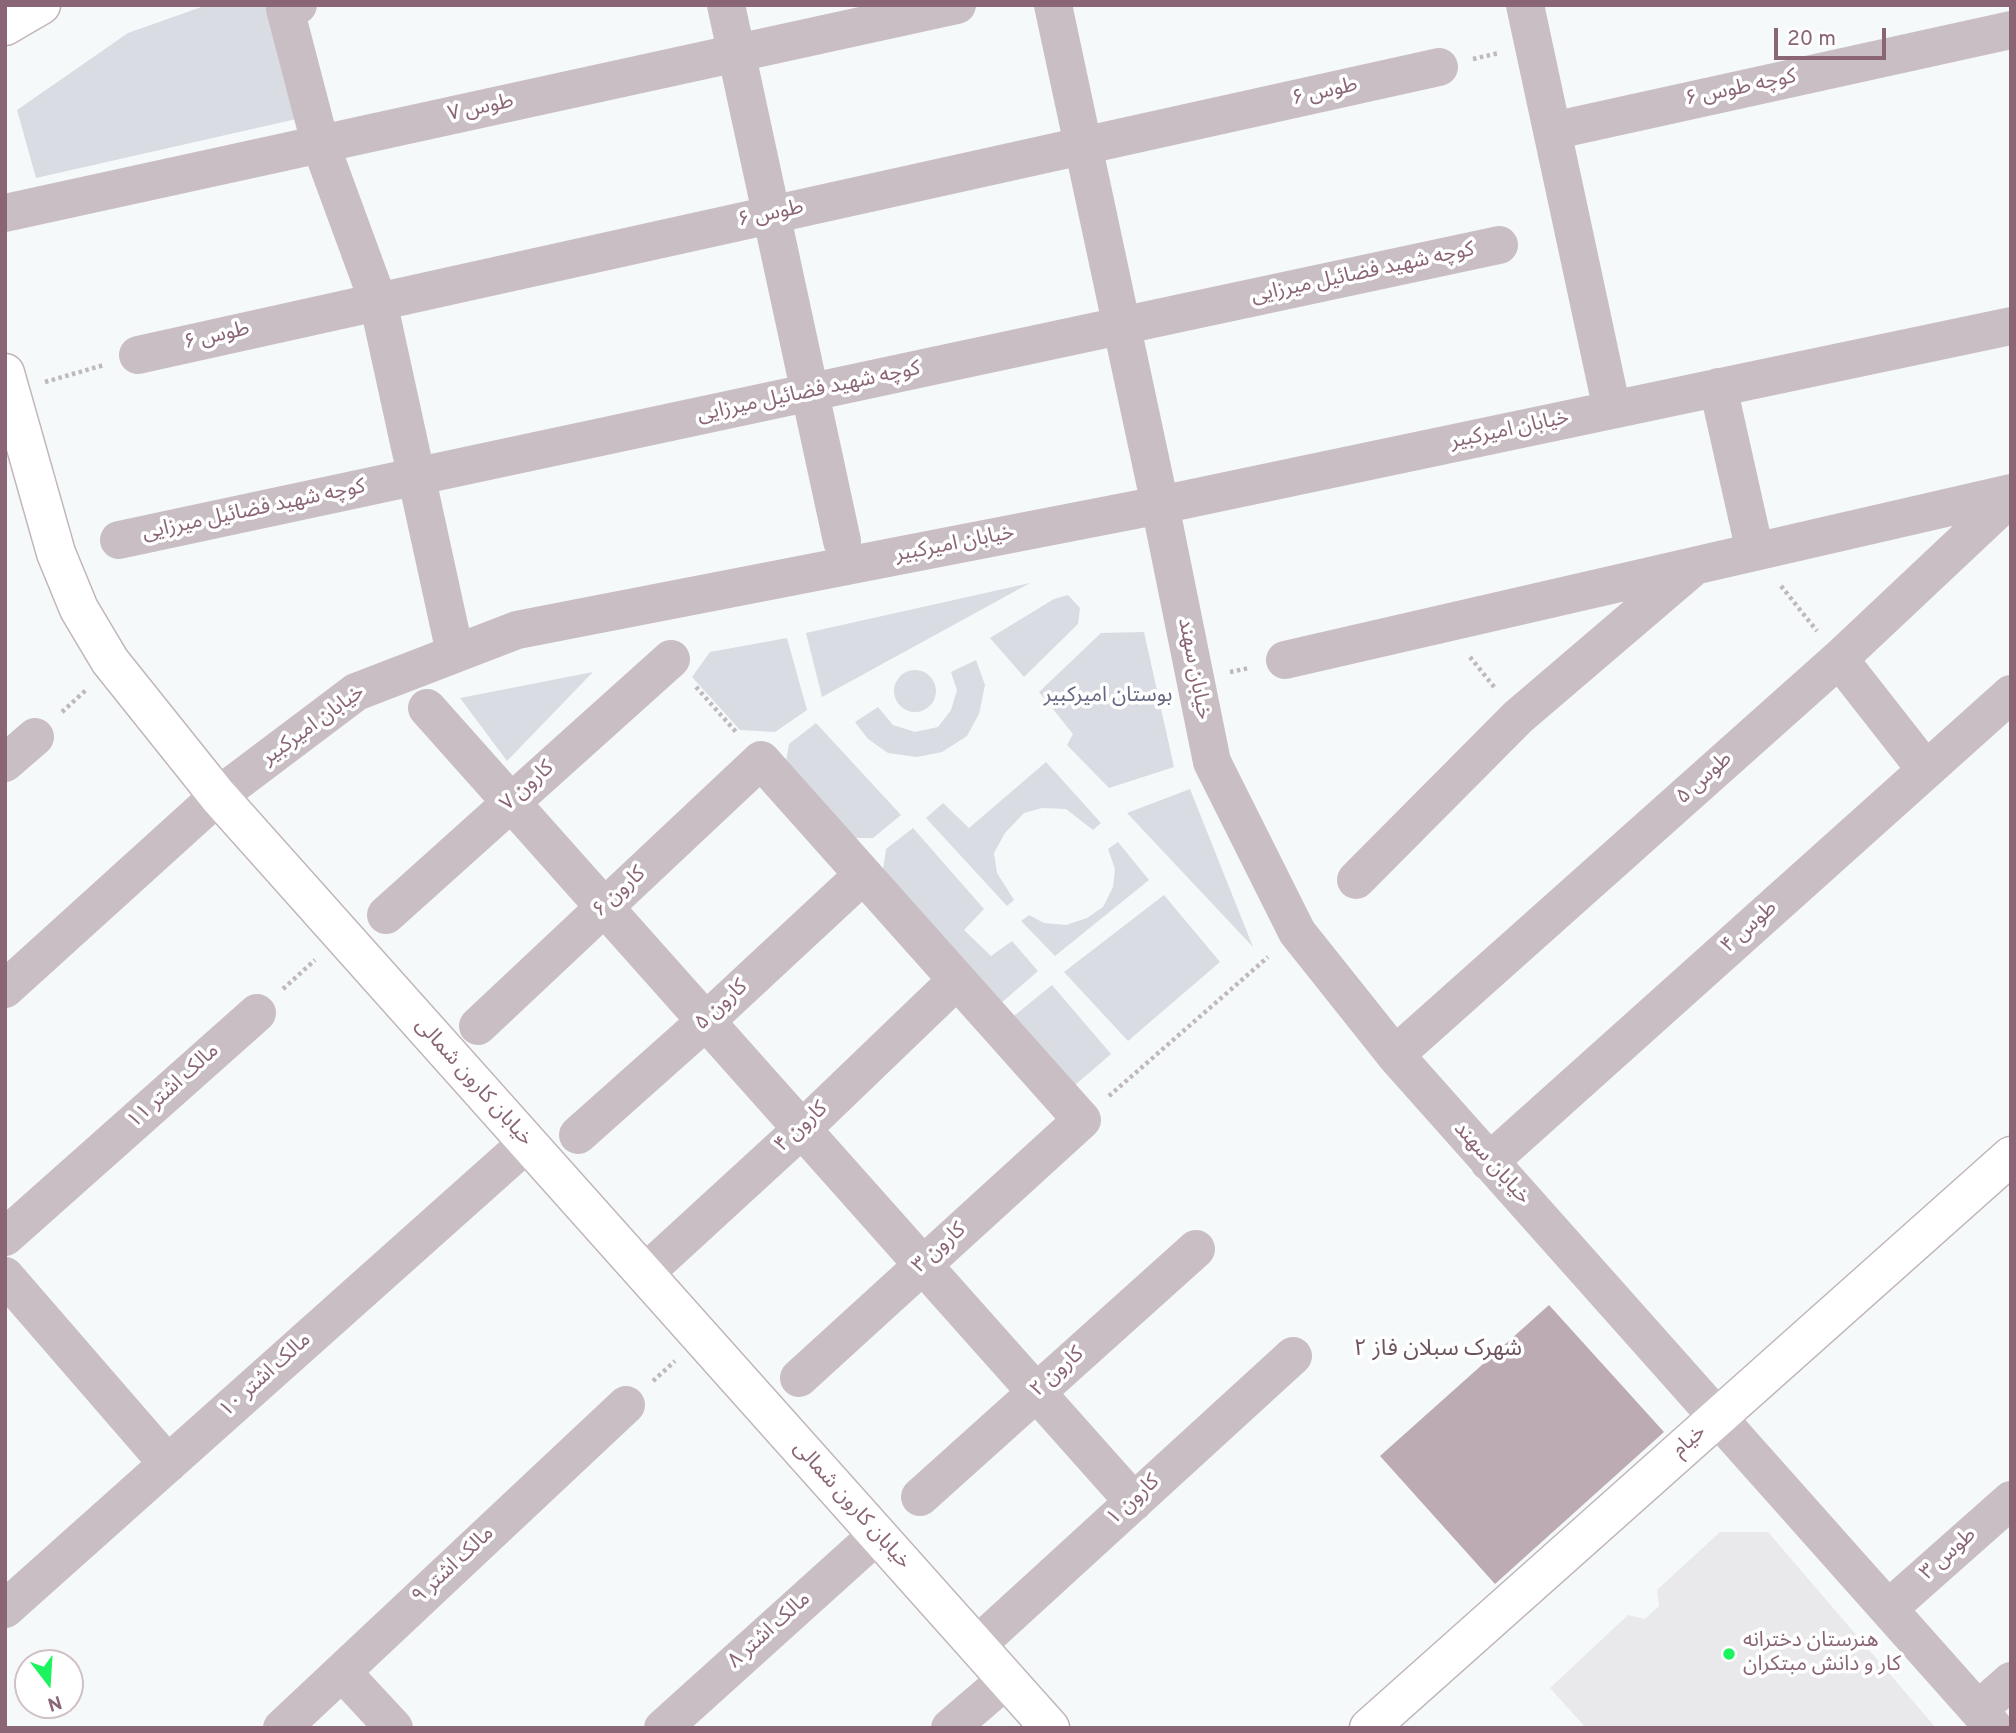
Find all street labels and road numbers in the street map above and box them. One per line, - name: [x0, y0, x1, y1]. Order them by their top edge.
- street label: کوچه طوس ۶: [1683, 65, 1799, 113]
- street label: طوس ۶: [1290, 73, 1360, 113]
- street label: طوس ۷: [446, 90, 516, 128]
- street label: طوس ۶: [736, 196, 806, 234]
- street label: کوچه شهید فضائیل میرزایی: [1249, 238, 1477, 310]
- street label: طوس ۶: [182, 317, 252, 357]
- street label: کوچه شهید فضائیل میرزایی: [695, 357, 923, 429]
- street label: خیابان امیرکبیر: [1448, 406, 1572, 456]
- street label: کوچه شهید فضائیل میرزایی: [140, 475, 368, 547]
- street label: خیابان امیرکبیر: [893, 521, 1017, 569]
- street label: خیابان سهند: [1171, 616, 1215, 722]
- street label: خیابان امیرکبیر: [258, 680, 370, 772]
- street label: طوس ۵: [1672, 747, 1738, 811]
- street label: کارون ۷: [496, 756, 560, 818]
- street label: کارون ۶: [588, 862, 652, 924]
- street label: طوس ۴: [1717, 896, 1783, 960]
- street label: کارون ۵: [690, 975, 754, 1037]
- street label: خیابان کارون شمالی: [409, 1014, 537, 1152]
- street label: مالک اشتر ۱۱: [123, 1039, 225, 1135]
- street label: کارون ۴: [770, 1097, 834, 1159]
- street label: خیابان سهند: [1447, 1117, 1535, 1211]
- street label: کارون ۳: [908, 1218, 972, 1280]
- street label: مالک اشتر ۱۰: [215, 1328, 317, 1424]
- street label: کارون ۲: [1026, 1342, 1090, 1404]
- street label: خیام: [1668, 1420, 1712, 1464]
- street label: خیابان کارون شمالی: [787, 1437, 915, 1575]
- street label: کارون ۱: [1102, 1470, 1166, 1532]
- street label: مالک اشتر ۹: [408, 1522, 500, 1610]
- street label: طوس ۳: [1916, 1523, 1982, 1587]
- street label: مالک اشتر ۸: [723, 1587, 817, 1675]

